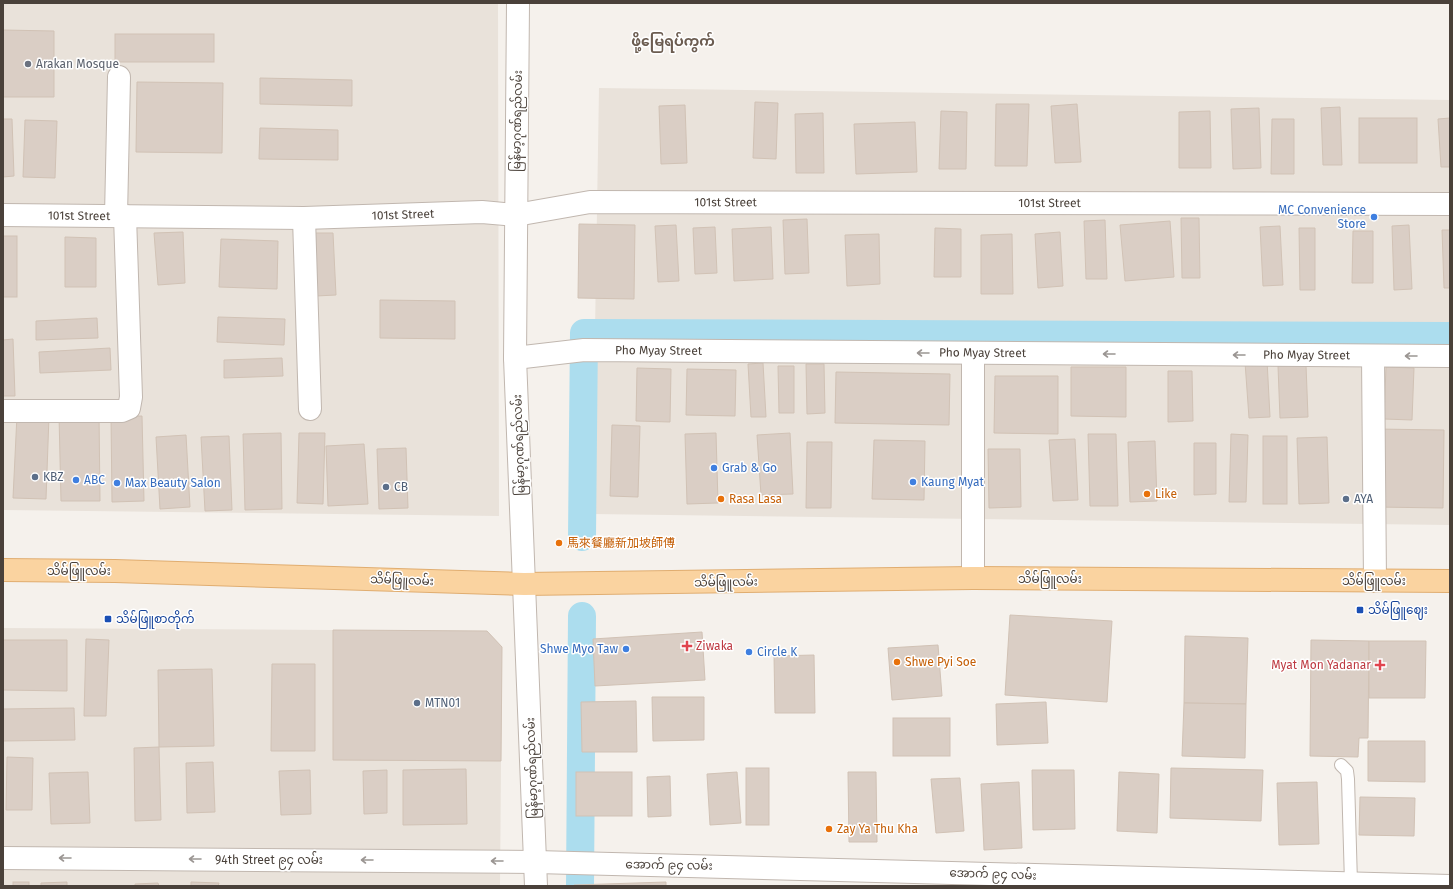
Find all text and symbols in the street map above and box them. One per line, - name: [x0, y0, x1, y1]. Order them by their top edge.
- district label: ဖို့မြေရပ်ကွက်: [631, 31, 715, 53]
- place label: Arakan Mosque: [36, 57, 119, 71]
- marker: Arakan Mosque: [23, 59, 33, 69]
- street label: မြန်မာ့ဂုဏ်ရည်လမ်း: [507, 70, 528, 172]
- street label: 101st Street: [694, 195, 758, 209]
- street label: 101st Street: [1018, 196, 1082, 210]
- place label: MC Convenience Store: [1278, 203, 1366, 231]
- street label: 101st Street: [371, 207, 435, 223]
- street label: 101st Street: [48, 208, 111, 223]
- marker: MC Convenience Store: [1369, 212, 1379, 222]
- street label: Pho Myay Street: [615, 343, 703, 358]
- street label: Pho Myay Street: [939, 345, 1027, 360]
- street label: Pho Myay Street: [1263, 348, 1351, 362]
- one-way arrow: [917, 349, 930, 356]
- one-way arrow: [1103, 350, 1116, 358]
- one-way arrow: [1233, 351, 1246, 359]
- one-way arrow: [1405, 352, 1418, 360]
- street label: မြန်မာ့ဂုဏ်ရည်လမ်း: [508, 394, 531, 496]
- place label: Grab & Go: [722, 461, 777, 475]
- marker: Grab & Go: [709, 463, 719, 473]
- place label: KBZ: [43, 470, 63, 484]
- marker: KBZ: [30, 472, 40, 482]
- place label: ABC: [84, 473, 105, 487]
- marker: ABC: [71, 475, 81, 485]
- place label: Kaung Myat: [921, 475, 985, 489]
- place label: Max Beauty Salon: [125, 476, 221, 490]
- marker: Kaung Myat: [908, 477, 918, 487]
- marker: Max Beauty Salon: [112, 478, 122, 488]
- place label: CB: [394, 480, 408, 494]
- marker: CB: [381, 482, 391, 492]
- place label: Like: [1155, 487, 1177, 501]
- marker: Like: [1142, 489, 1152, 499]
- place label: Rasa Lasa: [729, 492, 782, 506]
- place label: AYA: [1354, 492, 1373, 506]
- marker: Rasa Lasa: [716, 494, 726, 504]
- marker: AYA: [1341, 494, 1351, 504]
- place label: 馬來餐廳新加坡師傅: [567, 536, 675, 550]
- marker: 馬來餐廳新加坡師傅: [554, 538, 564, 548]
- street label: သိမ်ဖြူလမ်း: [47, 562, 111, 581]
- street label: သိမ်ဖြူလမ်း: [370, 570, 434, 591]
- street label: သိမ်ဖြူလမ်း: [1018, 570, 1082, 589]
- street label: သိမ်ဖြူလမ်း: [694, 572, 758, 593]
- street label: သိမ်ဖြူလမ်း: [1342, 572, 1406, 591]
- place label: သိမ်ဖြူဈေး: [1368, 601, 1428, 620]
- marker: သိမ်ဖြူဈေး: [1355, 605, 1365, 615]
- place label: သိမ်ဖြူစာတိုက်: [116, 610, 195, 629]
- marker: သိမ်ဖြူစာတိုက်: [103, 614, 113, 624]
- place label: Ziwaka: [696, 639, 733, 653]
- marker: Ziwaka: [681, 640, 693, 652]
- place label: Shwe Myo Taw: [540, 642, 618, 656]
- marker: Shwe Myo Taw: [621, 644, 631, 654]
- place label: Circle K: [757, 645, 798, 659]
- marker: Circle K: [744, 647, 754, 657]
- place label: Shwe Pyi Soe: [905, 655, 976, 669]
- marker: Shwe Pyi Soe: [892, 657, 902, 667]
- place label: Myat Mon Yadanar: [1271, 658, 1371, 672]
- marker: Myat Mon Yadanar: [1374, 659, 1386, 671]
- place label: MTN01: [425, 696, 460, 710]
- marker: MTN01: [412, 698, 422, 708]
- street label: မြန်မာ့ဂုဏ်ရည်လမ်း: [521, 717, 544, 819]
- place label: Zay Ya Thu Kha: [837, 822, 918, 836]
- marker: Zay Ya Thu Kha: [824, 824, 834, 834]
- street label: 94th Street ၉၄ လမ်း: [215, 851, 323, 870]
- one-way arrow: [59, 854, 72, 862]
- one-way arrow: [189, 855, 202, 863]
- street label: အောက် ၉၄ လမ်း: [625, 855, 713, 876]
- one-way arrow: [361, 856, 374, 864]
- one-way arrow: [491, 857, 504, 865]
- street label: အောက် ၉၄ လမ်း: [949, 863, 1037, 886]

